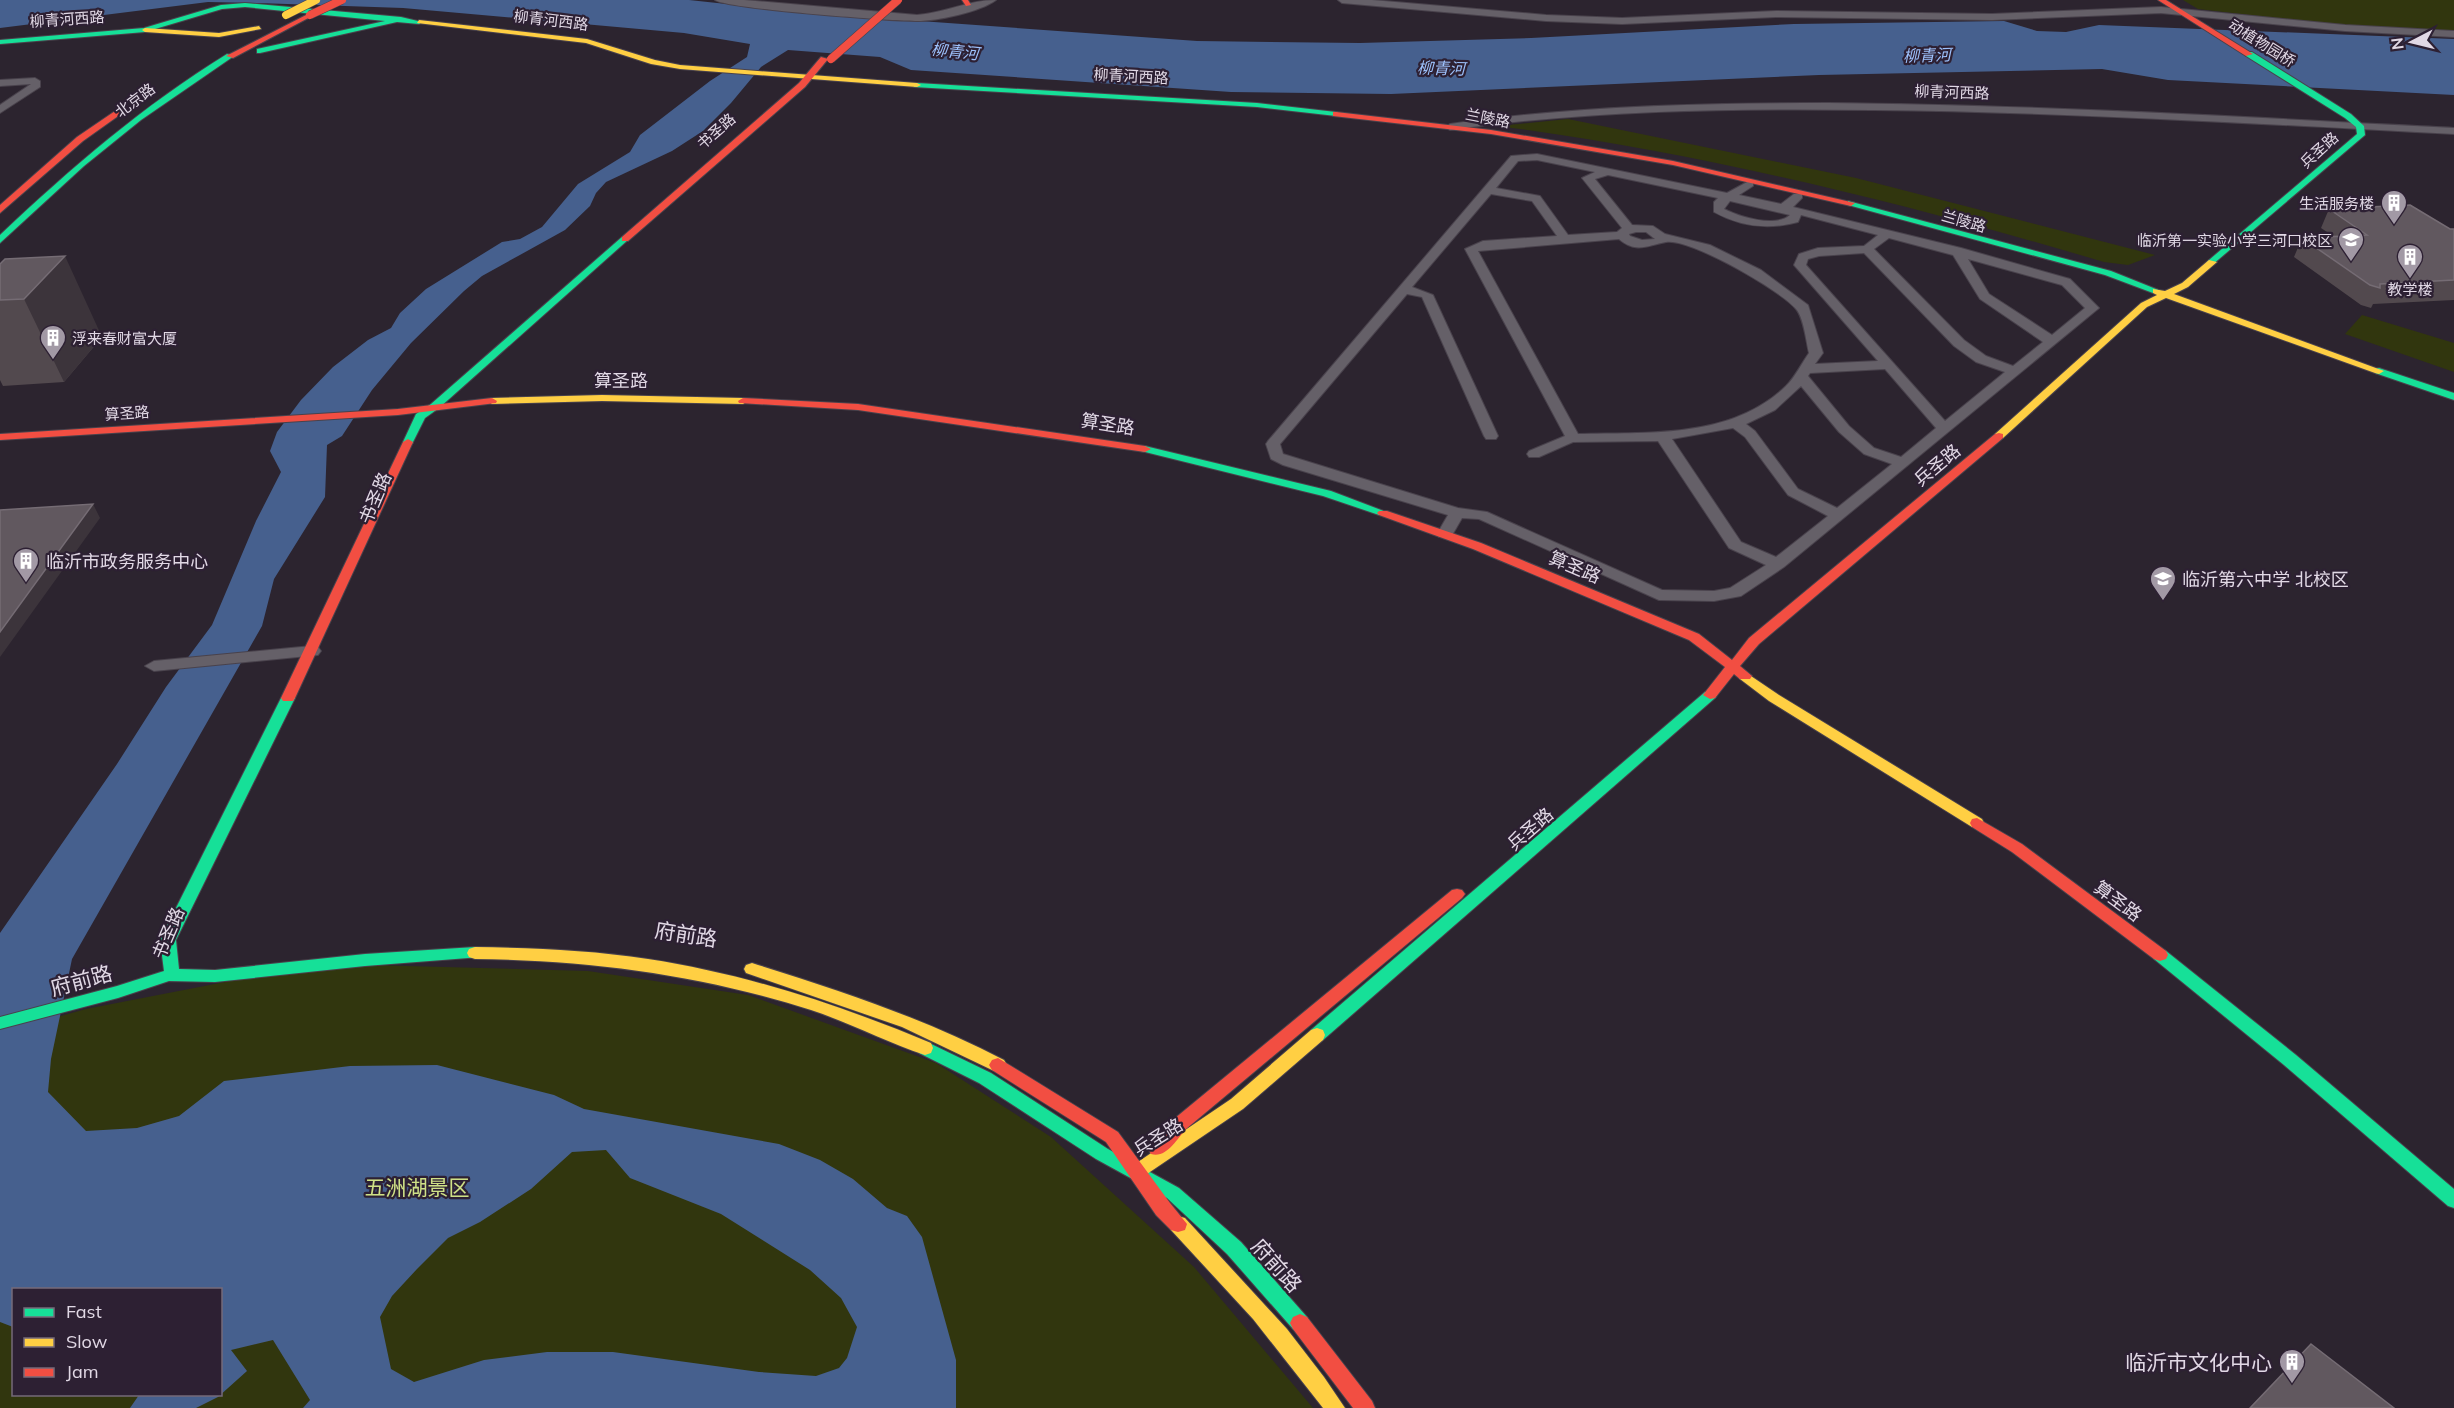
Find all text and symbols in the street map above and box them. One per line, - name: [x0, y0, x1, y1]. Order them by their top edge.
- street label: 柳青河西路: [513, 6, 589, 34]
- street label: 柳青河西路: [29, 7, 105, 31]
- north arrow: [2382, 12, 2442, 72]
- street label: 动植物园桥: [2225, 15, 2299, 71]
- text: N: [2386, 37, 2408, 51]
- water label: 柳青河: [930, 39, 983, 64]
- water label: 柳青河: [1903, 44, 1954, 66]
- water label: 柳青河: [1417, 58, 1468, 78]
- street label: 柳青河西路: [1093, 65, 1169, 87]
- street label: 北京路: [111, 79, 159, 121]
- street label: 柳青河西路: [1914, 81, 1990, 103]
- street label: 兰陵路: [1464, 104, 1512, 132]
- street label: 书圣路: [693, 109, 739, 153]
- street label: 兵圣路: [2296, 128, 2342, 172]
- building icon: 生活服务楼: [2379, 188, 2409, 226]
- place label: 生活服务楼: [2299, 194, 2374, 213]
- street label: 兰陵路: [1940, 206, 1988, 236]
- school or university icon: 临沂第一实验小学三河口校区: [2336, 225, 2366, 263]
- place label: 临沂第一实验小学三河口校区: [2137, 231, 2332, 250]
- building icon: 教学楼: [2395, 242, 2425, 280]
- place label: 教学楼: [2387, 280, 2433, 299]
- building icon: 浮来春财富大厦: [38, 323, 68, 361]
- place label: 浮来春财富大厦: [72, 329, 177, 348]
- street label: 算圣路: [594, 369, 648, 392]
- street label: 算圣路: [104, 402, 150, 424]
- street label: 算圣路: [1080, 408, 1136, 440]
- street label: 兵圣路: [1909, 439, 1965, 491]
- street label: 书圣路: [354, 469, 396, 527]
- building icon: 临沂市政务服务中心: [11, 546, 41, 584]
- street label: 算圣路: [1546, 546, 1604, 588]
- place label: 临沂市政务服务中心: [46, 550, 208, 573]
- school or university icon: 临沂第六中学 北校区: [2148, 564, 2178, 602]
- place label: 临沂第六中学 北校区: [2182, 568, 2349, 591]
- street label: 兵圣路: [1502, 803, 1558, 855]
- street label: 算圣路: [2090, 876, 2146, 926]
- street label: 书圣路: [147, 904, 189, 962]
- street label: 府前路: [653, 916, 719, 952]
- street label: 府前路: [47, 959, 115, 1001]
- street label: 兵圣路: [1129, 1113, 1187, 1161]
- park label: 五洲湖景区: [365, 1174, 470, 1200]
- street label: 府前路: [1246, 1233, 1308, 1297]
- legend: [12, 1288, 222, 1396]
- text: Fast: [66, 1300, 102, 1323]
- text: Slow: [66, 1330, 108, 1353]
- building icon: 临沂市文化中心: [2277, 1347, 2307, 1385]
- place label: 临沂市文化中心: [2125, 1349, 2272, 1375]
- text: Jam: [66, 1360, 99, 1383]

